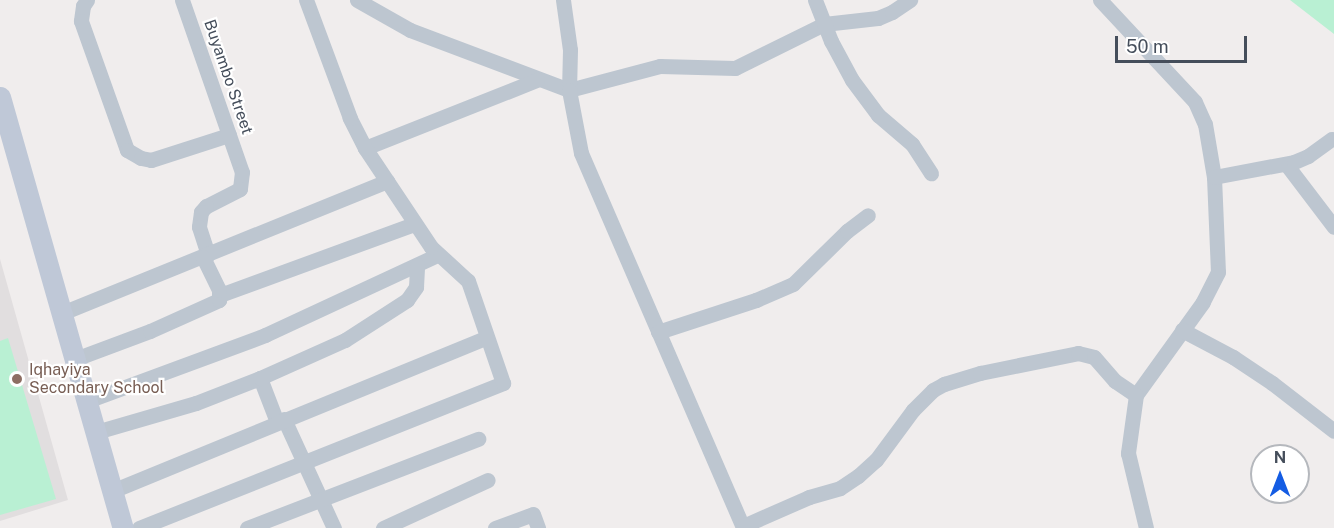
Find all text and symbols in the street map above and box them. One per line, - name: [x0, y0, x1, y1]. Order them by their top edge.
- street label: Buyambo Street: [199, 17, 257, 137]
- scale bar: [1118, 24, 1250, 62]
- text: 50 m: [1126, 36, 1169, 57]
- place label: Iqhayiya Secondary School: [29, 360, 164, 398]
- marker: Iqhayiya Secondary School: [10, 372, 24, 386]
- north arrow: [1250, 444, 1310, 504]
- text: N: [1274, 448, 1286, 467]

